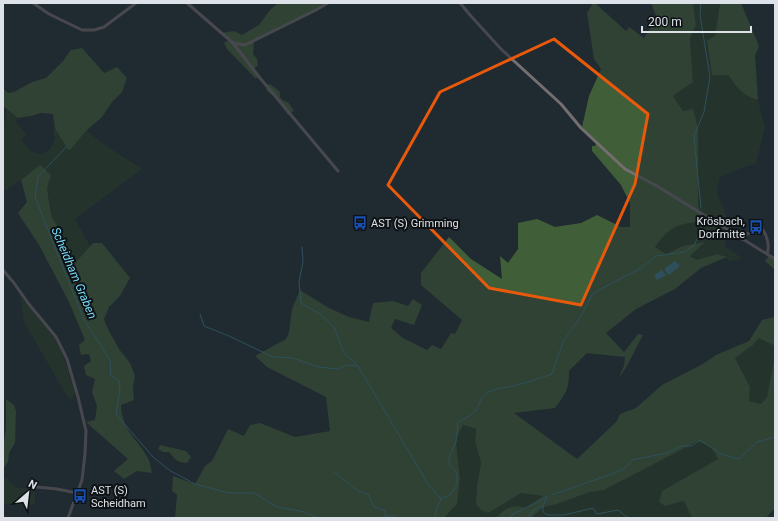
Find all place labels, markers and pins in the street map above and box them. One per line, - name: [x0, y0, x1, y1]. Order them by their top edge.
- bus stop icon: AST (S) Grimming: [352, 215, 368, 231]
- place label: Krösbach, Dorfmitte: [696, 215, 745, 241]
- place label: AST (S) Grimming: [371, 217, 459, 230]
- bus stop icon: Krösbach, Dorfmitte: [748, 219, 764, 235]
- place label: AST (S) Scheidham: [91, 484, 146, 510]
- bus stop icon: AST (S) Scheidham: [72, 488, 88, 504]

